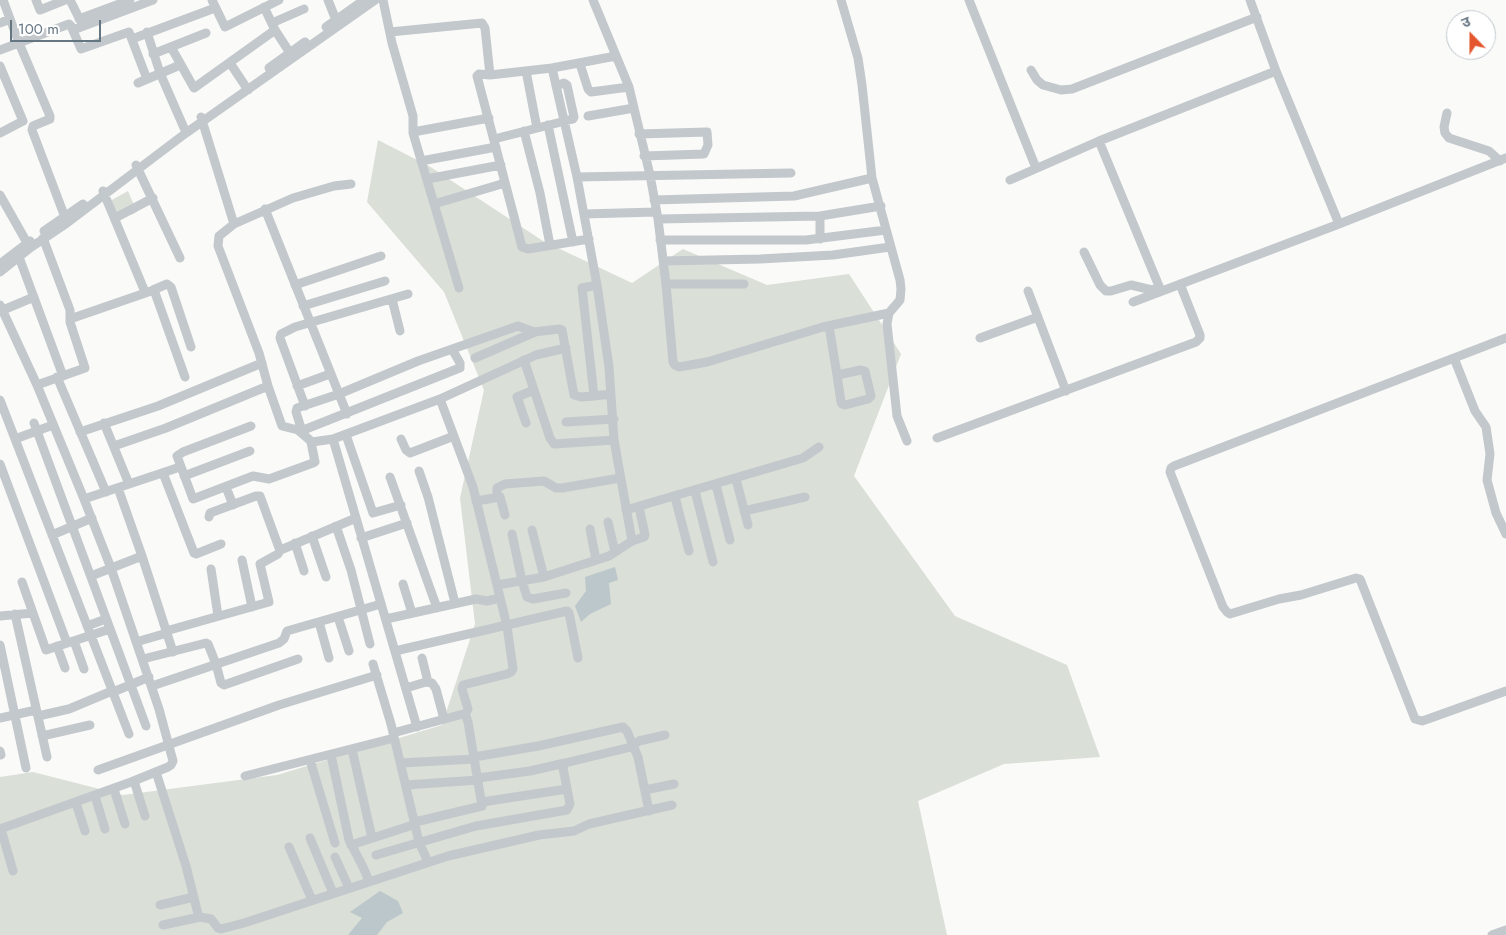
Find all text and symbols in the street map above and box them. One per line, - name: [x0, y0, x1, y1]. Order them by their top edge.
- scale bar: [12, 10, 104, 42]
- north arrow: [1446, 10, 1496, 60]
- text: उ: [1458, 11, 1473, 33]
- text: 100 m: [18, 18, 59, 40]

